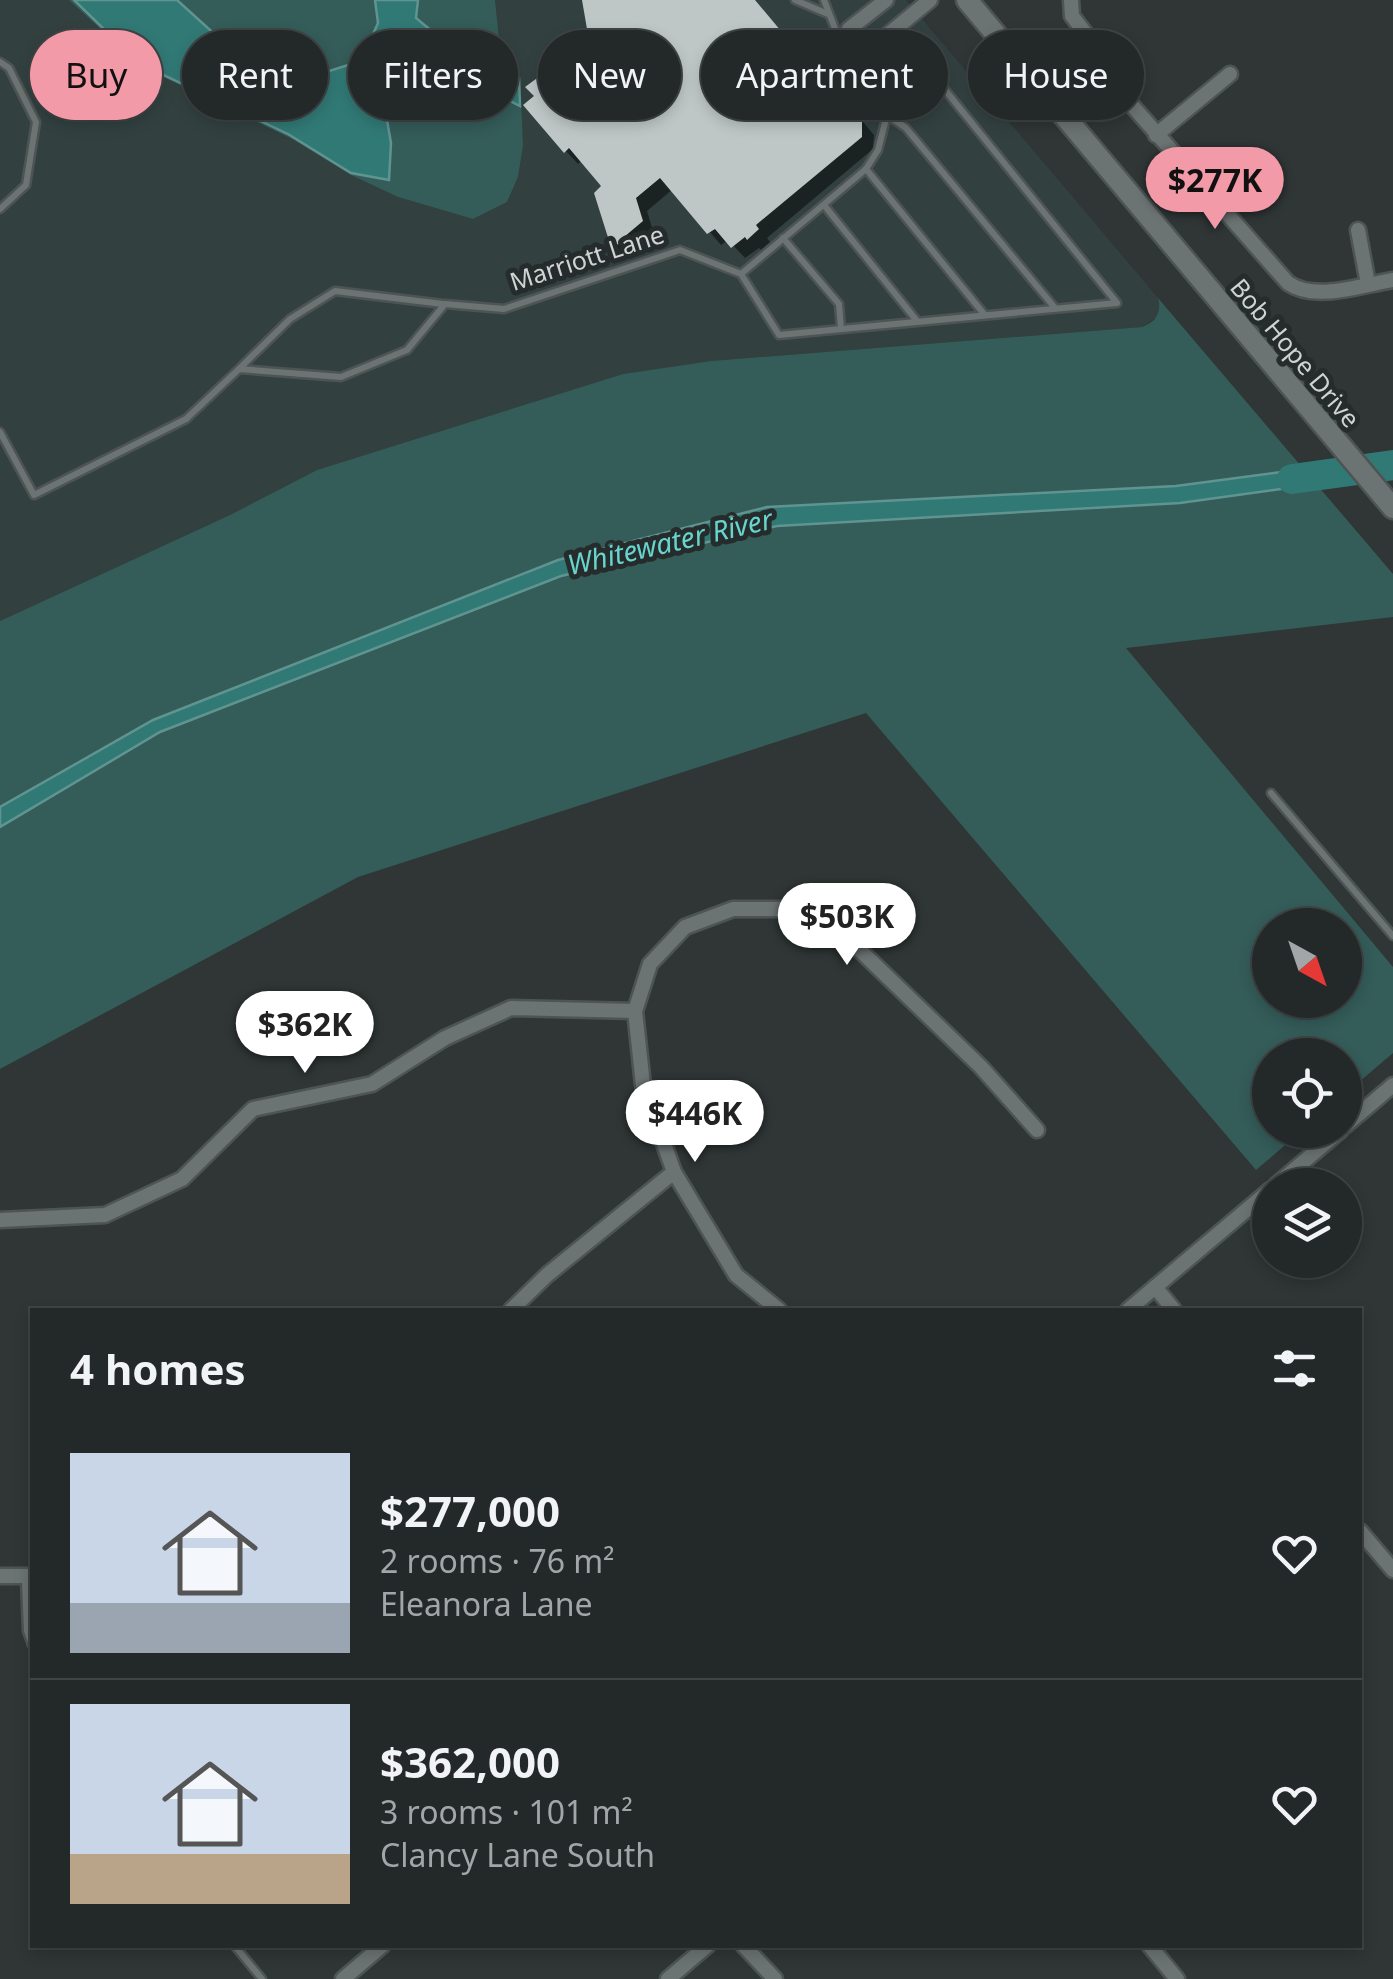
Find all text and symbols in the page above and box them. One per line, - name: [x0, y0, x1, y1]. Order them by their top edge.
- chip: Buy: [30, 30, 162, 120]
- chip: Rent: [182, 30, 328, 120]
- chip: Filters: [348, 30, 518, 120]
- chip: New: [538, 30, 681, 120]
- chip: Apartment: [701, 30, 948, 120]
- chip: House: [968, 30, 1144, 120]
- pin: $277K: [1145, 147, 1285, 232]
- text: $277K: [1168, 158, 1262, 201]
- street label: Marriott Lane: [505, 216, 668, 298]
- street label: Bob Hope Drive: [1223, 271, 1368, 434]
- water label: Whitewater River: [563, 499, 778, 583]
- pin: $503K: [777, 883, 917, 968]
- text: $503K: [800, 894, 894, 937]
- north arrow: [1252, 908, 1362, 1018]
- map controls: [1252, 908, 1362, 1278]
- pin: $362K: [235, 991, 375, 1076]
- text: $362K: [258, 1002, 352, 1045]
- button: locate: [1252, 1038, 1362, 1148]
- pin: $446K: [625, 1080, 765, 1165]
- text: $446K: [648, 1091, 742, 1134]
- button: layers: [1252, 1168, 1362, 1278]
- text: 4 homes: [70, 1340, 246, 1397]
- icon: filters: [1267, 1341, 1322, 1396]
- text: $277,000: [380, 1482, 560, 1539]
- icon: home: [150, 1493, 270, 1613]
- icon: heart: [1267, 1526, 1322, 1581]
- text: 2 rooms · 76 m²: [380, 1539, 614, 1582]
- text: Eleanora Lane: [380, 1582, 593, 1625]
- text: $362,000: [380, 1733, 560, 1790]
- icon: home: [150, 1744, 270, 1864]
- icon: heart: [1267, 1777, 1322, 1832]
- text: 3 rooms · 101 m²: [380, 1790, 633, 1833]
- text: Clancy Lane South: [380, 1833, 655, 1876]

